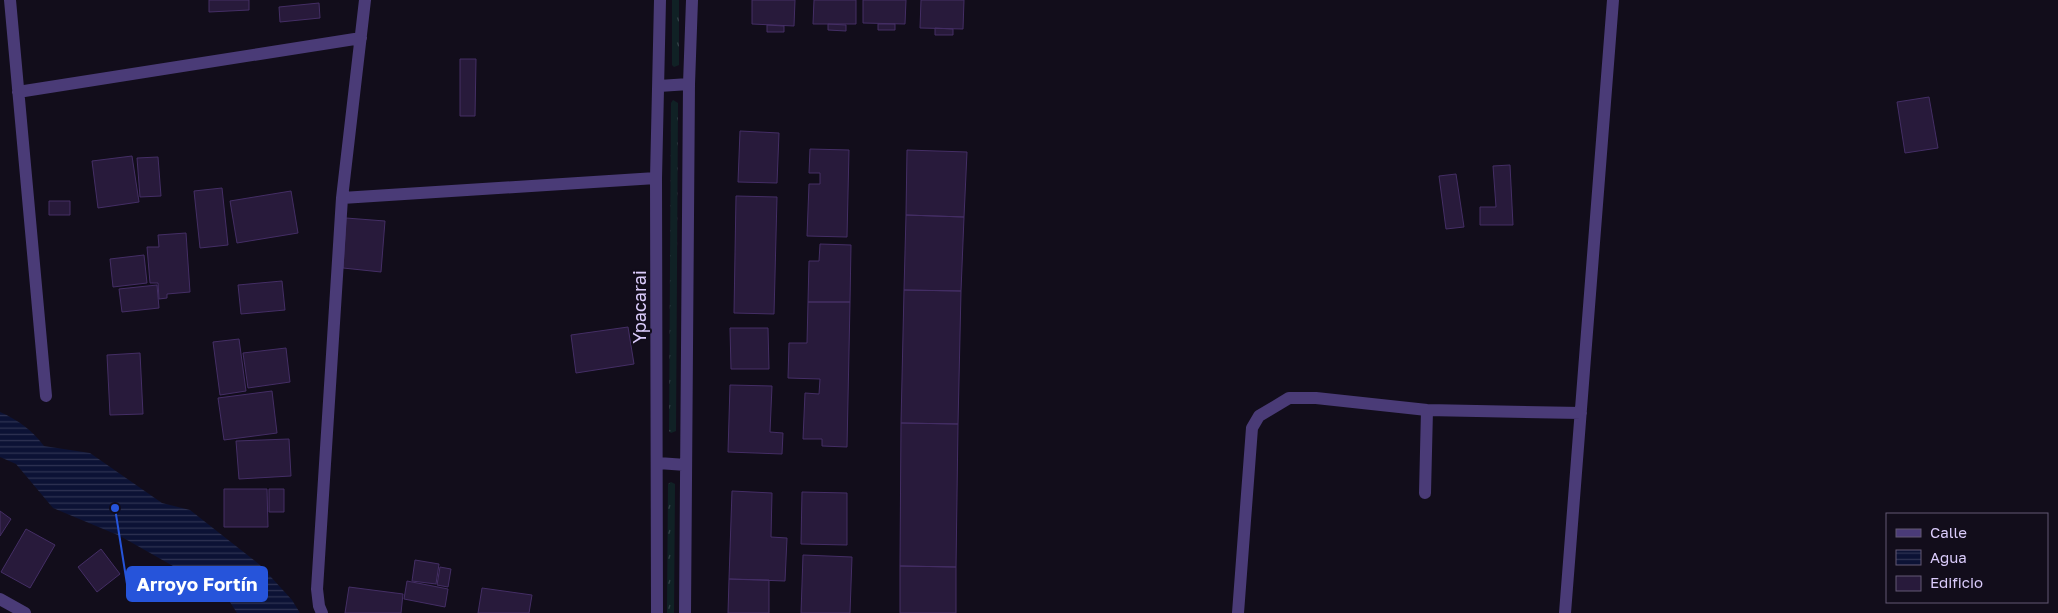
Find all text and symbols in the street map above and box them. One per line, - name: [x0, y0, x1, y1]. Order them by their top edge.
- street label: Ypacarai: [628, 270, 650, 344]
- legend: [1886, 513, 2048, 603]
- text: Calle: [1930, 523, 1967, 541]
- text: Agua: [1930, 548, 1967, 566]
- callout: Arroyo Fortín: [127, 567, 267, 601]
- text: Arroyo Fortín: [137, 572, 257, 595]
- text: Edificio: [1930, 573, 1983, 591]

